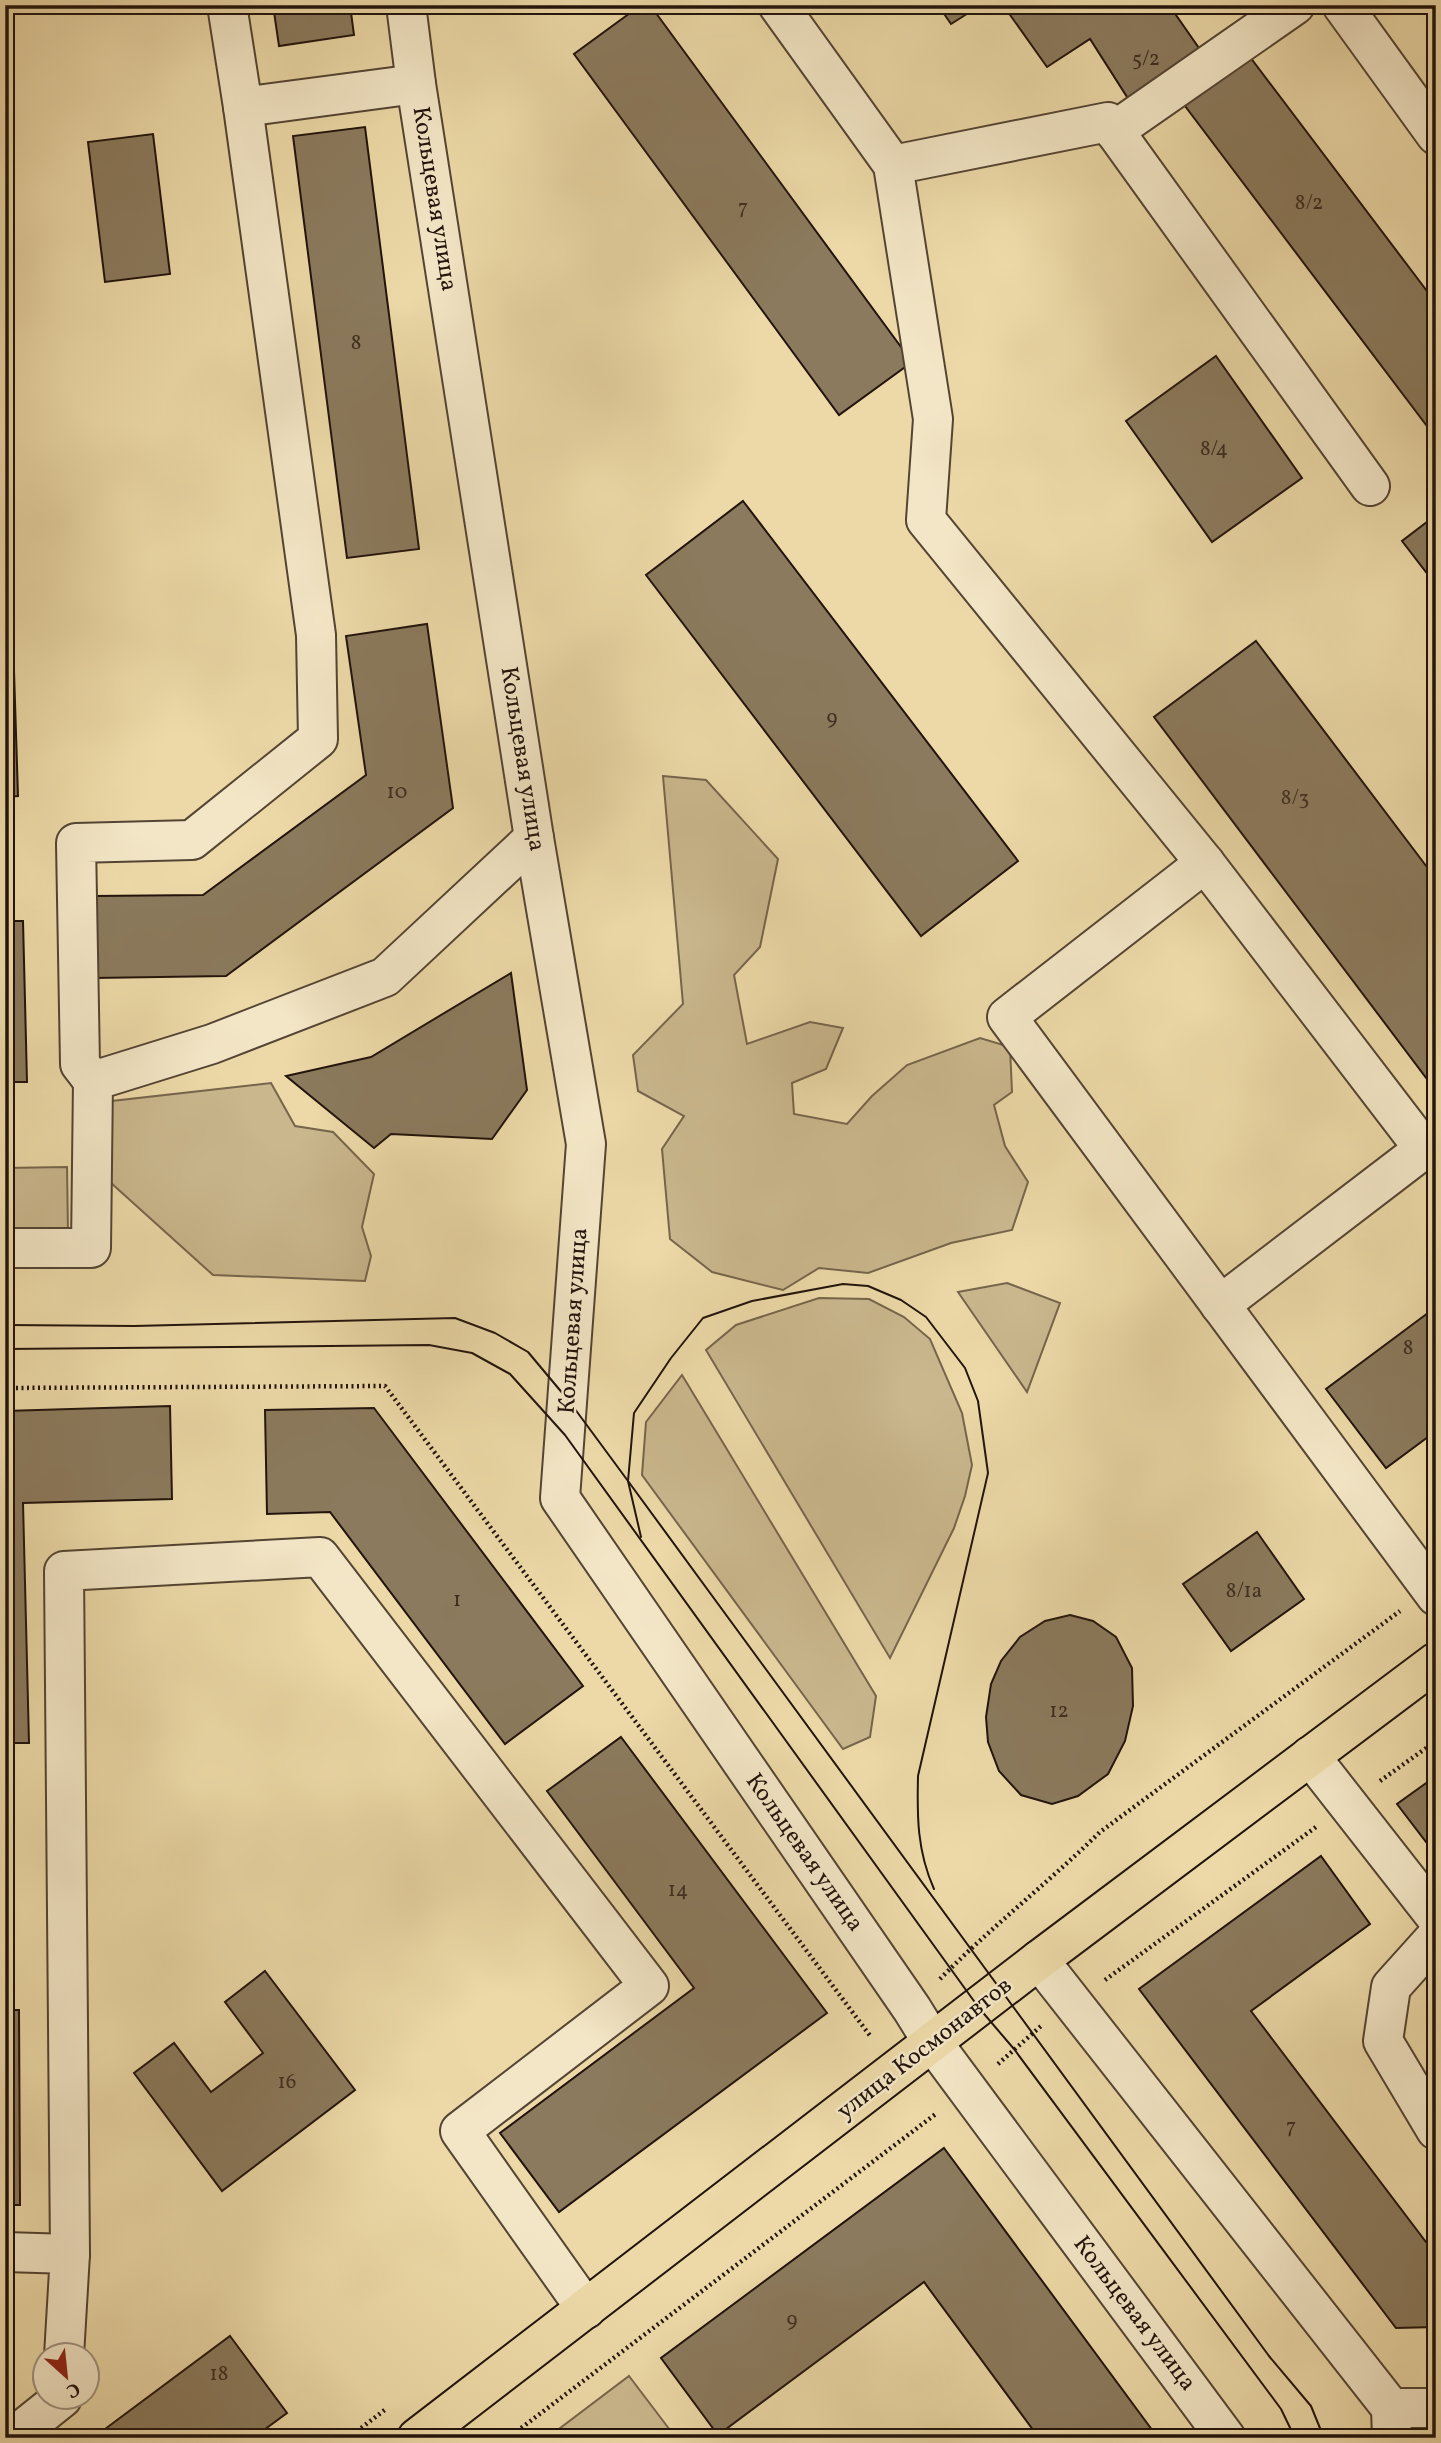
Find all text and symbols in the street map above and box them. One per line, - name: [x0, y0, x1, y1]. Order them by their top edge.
- house number: 5/2: [1132, 45, 1160, 74]
- street label: Кольцевая улица: [403, 104, 465, 294]
- house number: 8/2: [1295, 189, 1323, 218]
- house number: 7: [738, 194, 748, 223]
- house number: 8: [351, 329, 361, 358]
- house number: 8/4: [1200, 435, 1228, 464]
- street label: Кольцевая улица: [491, 664, 553, 854]
- house number: 9: [827, 704, 838, 733]
- house number: 10: [387, 778, 407, 807]
- house number: 8/3: [1281, 784, 1309, 813]
- street label: Кольцевая улица: [551, 1227, 597, 1415]
- house number: 8: [1403, 1334, 1413, 1363]
- house number: 8/1а: [1226, 1577, 1262, 1606]
- house number: 1: [453, 1586, 461, 1615]
- house number: 12: [1049, 1697, 1069, 1726]
- street label: Кольцевая улица: [737, 1767, 871, 1939]
- house number: 14: [668, 1876, 688, 1905]
- street label: улица Космонавтов: [830, 1970, 1020, 2128]
- house number: 16: [278, 2068, 296, 2097]
- house number: 7: [1286, 2113, 1296, 2142]
- street label: Кольцевая улица: [1064, 2229, 1204, 2399]
- house number: 9: [787, 2306, 798, 2335]
- north arrow: [32, 2342, 102, 2412]
- house number: 18: [210, 2360, 228, 2389]
- text: С: [61, 2375, 84, 2404]

